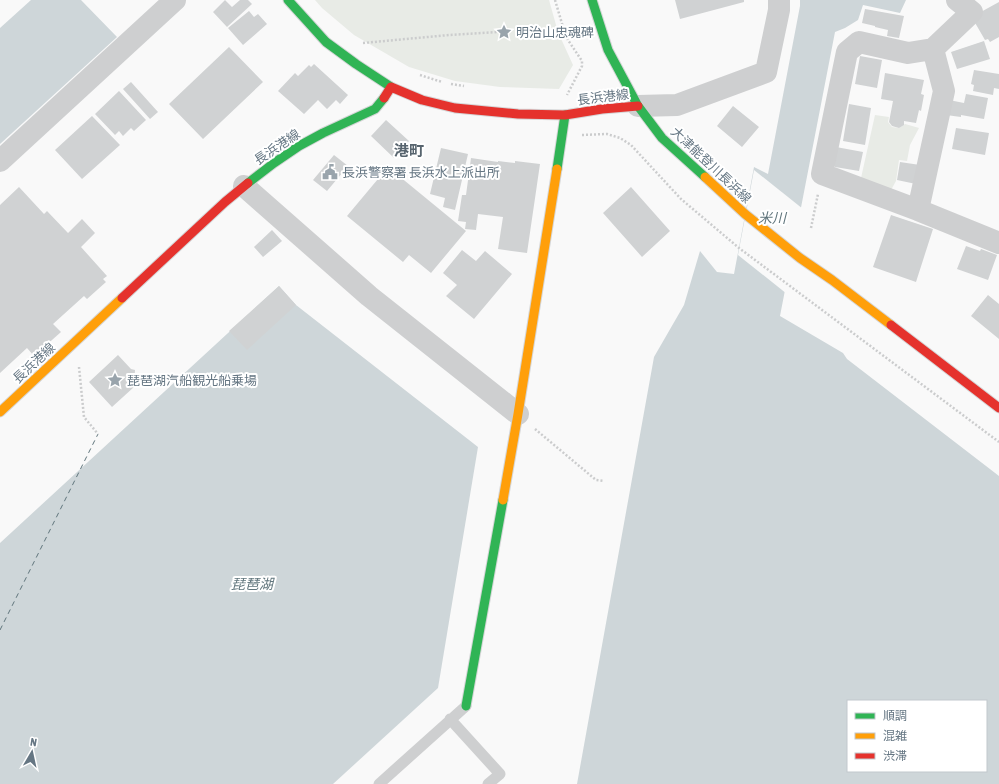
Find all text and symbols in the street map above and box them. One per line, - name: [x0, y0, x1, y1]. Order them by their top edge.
- place icon: 明治山忠魂碑: [495, 23, 513, 41]
- place label: 明治山忠魂碑: [516, 25, 594, 40]
- street label: 長浜港線: [576, 86, 630, 108]
- street label: 大津能登川長浜線: [668, 124, 754, 206]
- street label: 長浜港線: [251, 126, 303, 168]
- district label: 港町: [394, 142, 424, 159]
- public building icon: 長浜警察署 長浜水上派出所: [321, 163, 339, 181]
- place label: 長浜警察署 長浜水上派出所: [342, 165, 500, 180]
- water label: 米川: [758, 210, 788, 226]
- street label: 長浜港線: [10, 340, 58, 386]
- place icon: 琵琶湖汽船観光船乗場: [106, 371, 124, 389]
- place label: 琵琶湖汽船観光船乗場: [127, 373, 257, 388]
- water label: 琵琶湖: [231, 576, 275, 592]
- legend: [847, 700, 987, 772]
- text: 順調: [883, 709, 907, 723]
- text: 混雑: [883, 729, 907, 743]
- north arrow: [12, 732, 52, 772]
- text: N: [29, 736, 38, 749]
- text: 渋滞: [883, 749, 907, 763]

